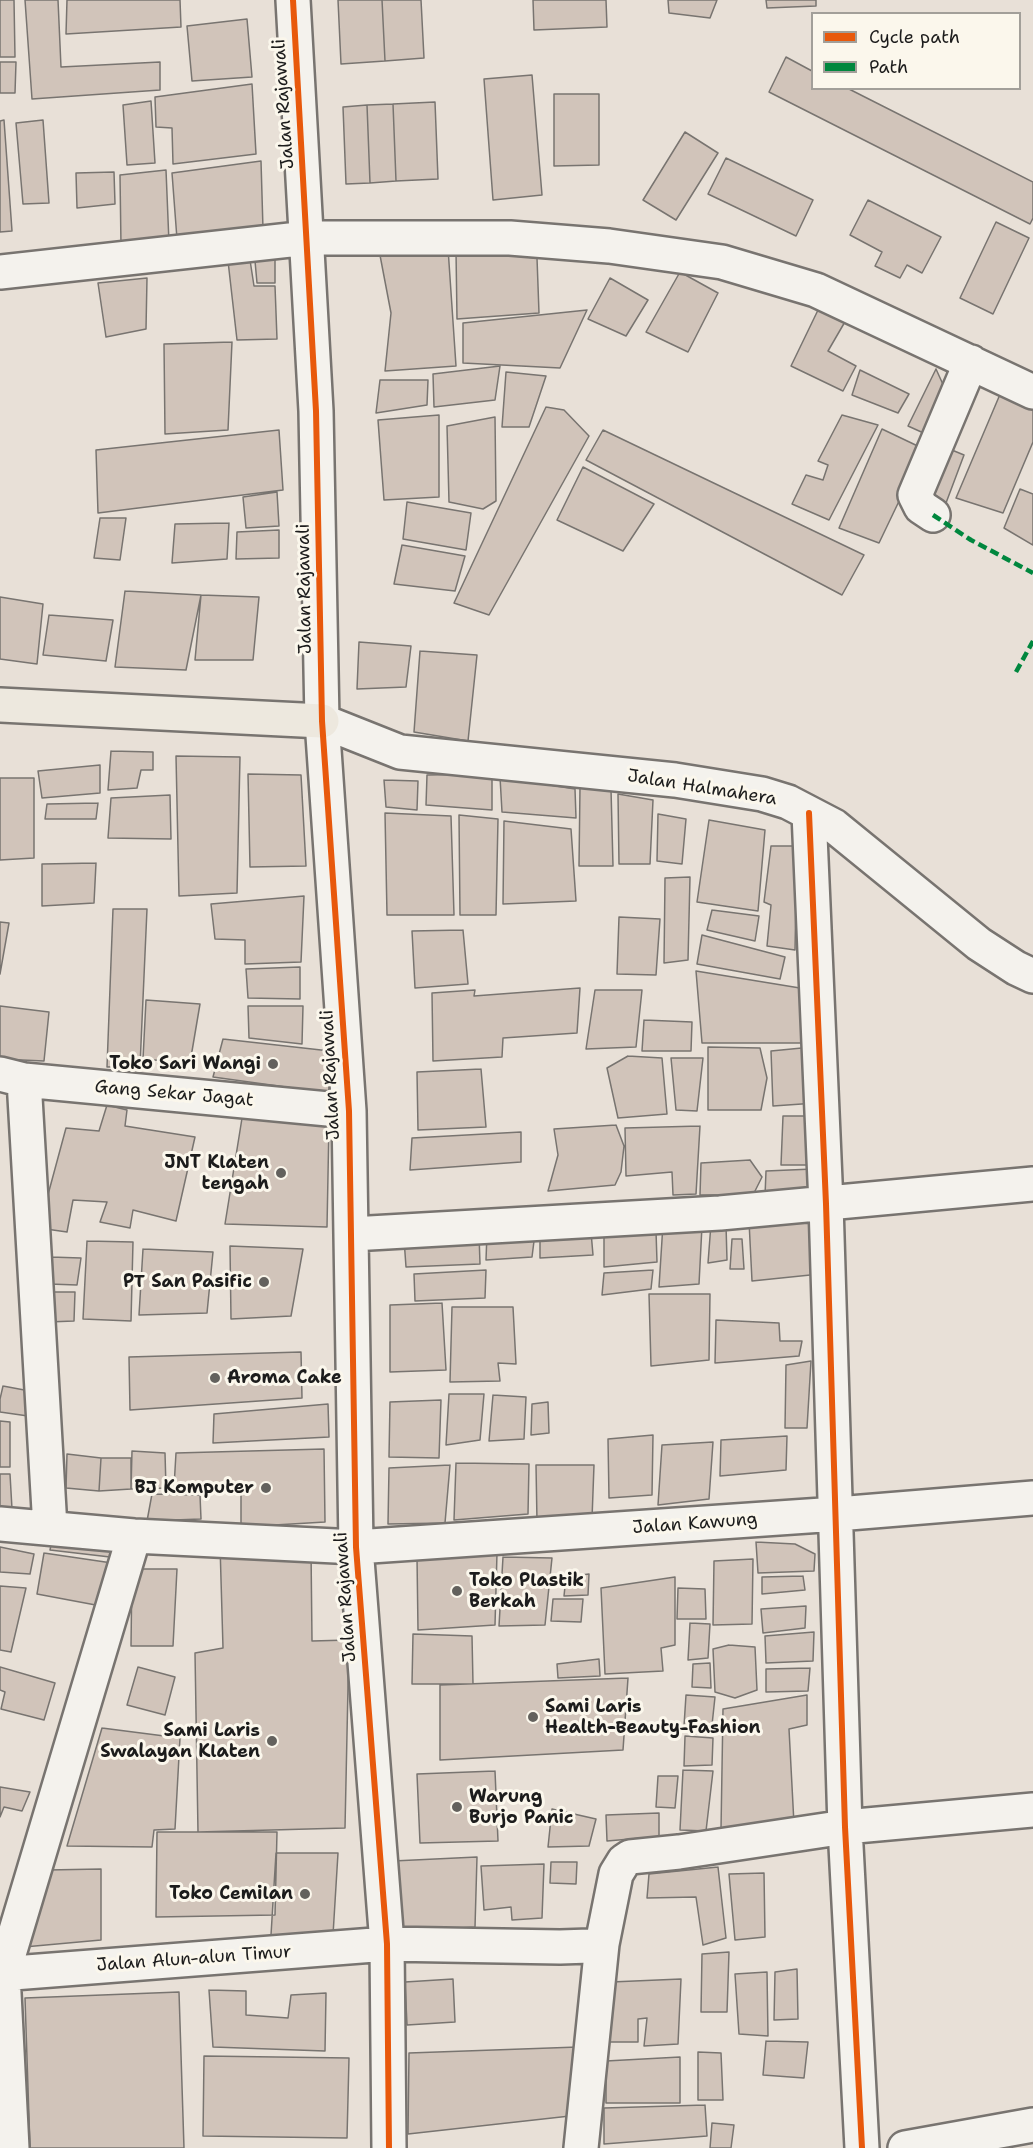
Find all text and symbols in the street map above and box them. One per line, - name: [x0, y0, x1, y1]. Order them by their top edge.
- legend: [811, 12, 1021, 90]
- text: Cycle path: [869, 25, 960, 49]
- street label: Jalan Rajawali: [269, 38, 299, 170]
- text: Path: [869, 55, 908, 79]
- street label: Jalan Rajawali: [293, 523, 317, 655]
- street label: Jalan Halmahera: [626, 766, 778, 810]
- street label: Jalan Rajawali: [317, 1009, 345, 1141]
- place label: Toko Sari Wangi: [109, 1053, 261, 1075]
- marker: Toko Sari Wangi: [266, 1057, 280, 1071]
- street label: Gang Sekar Jagat: [94, 1076, 254, 1112]
- place label: JNT Klaten tengah: [164, 1152, 269, 1194]
- marker: JNT Klaten tengah: [274, 1166, 288, 1180]
- place label: PT San Pasific: [123, 1271, 252, 1293]
- marker: PT San Pasific: [257, 1275, 271, 1289]
- place label: Aroma Cake: [227, 1367, 342, 1389]
- marker: Aroma Cake: [208, 1371, 222, 1385]
- place label: BJ Komputer: [134, 1477, 254, 1499]
- marker: BJ Komputer: [259, 1481, 273, 1495]
- street label: Jalan Kawung: [632, 1509, 758, 1539]
- street label: Jalan Rajawali: [331, 1531, 361, 1663]
- place label: Toko Plastik Berkah: [469, 1570, 584, 1612]
- marker: Toko Plastik Berkah: [450, 1584, 464, 1598]
- place label: Sami Laris Health-Beauty-Fashion: [545, 1696, 761, 1738]
- marker: Sami Laris Health-Beauty-Fashion: [526, 1710, 540, 1724]
- place label: Sami Laris Swalayan Klaten: [100, 1720, 260, 1762]
- marker: Sami Laris Swalayan Klaten: [265, 1734, 279, 1748]
- place label: Warung Burjo Panic: [469, 1786, 574, 1828]
- marker: Warung Burjo Panic: [450, 1800, 464, 1814]
- place label: Toko Cemilan: [169, 1883, 293, 1905]
- marker: Toko Cemilan: [298, 1887, 312, 1901]
- street label: Jalan Alun-alun Timur: [96, 1941, 292, 1977]

